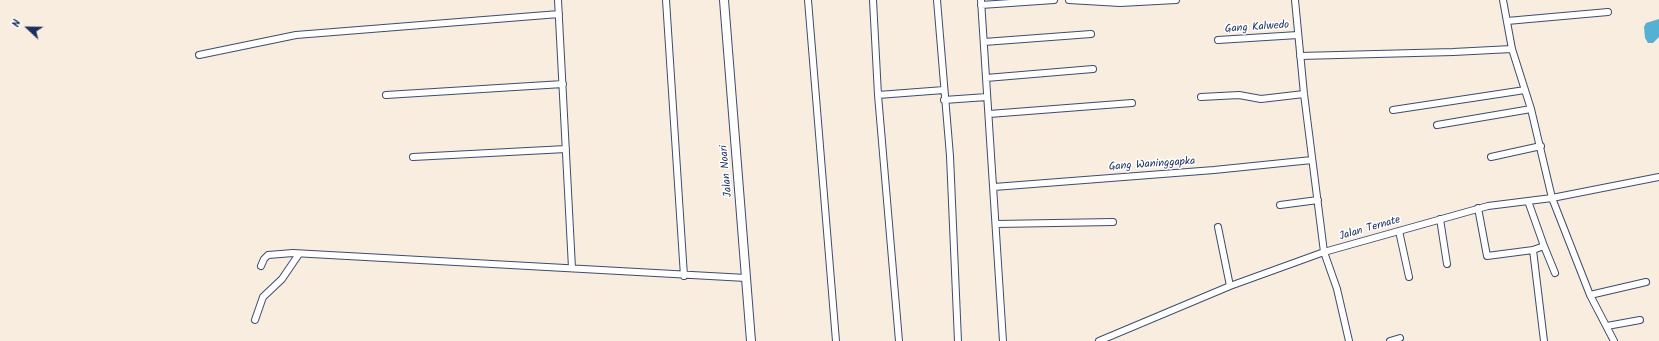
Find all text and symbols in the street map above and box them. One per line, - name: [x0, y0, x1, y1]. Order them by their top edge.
- north arrow: [8, 8, 48, 48]
- text: N: [7, 17, 27, 30]
- street label: Gang Kalwedo: [1224, 19, 1290, 37]
- street label: Jalan Noari: [718, 144, 736, 198]
- street label: Gang Waninggapka: [1108, 155, 1196, 175]
- street label: Jalan Ternate: [1338, 214, 1402, 244]

